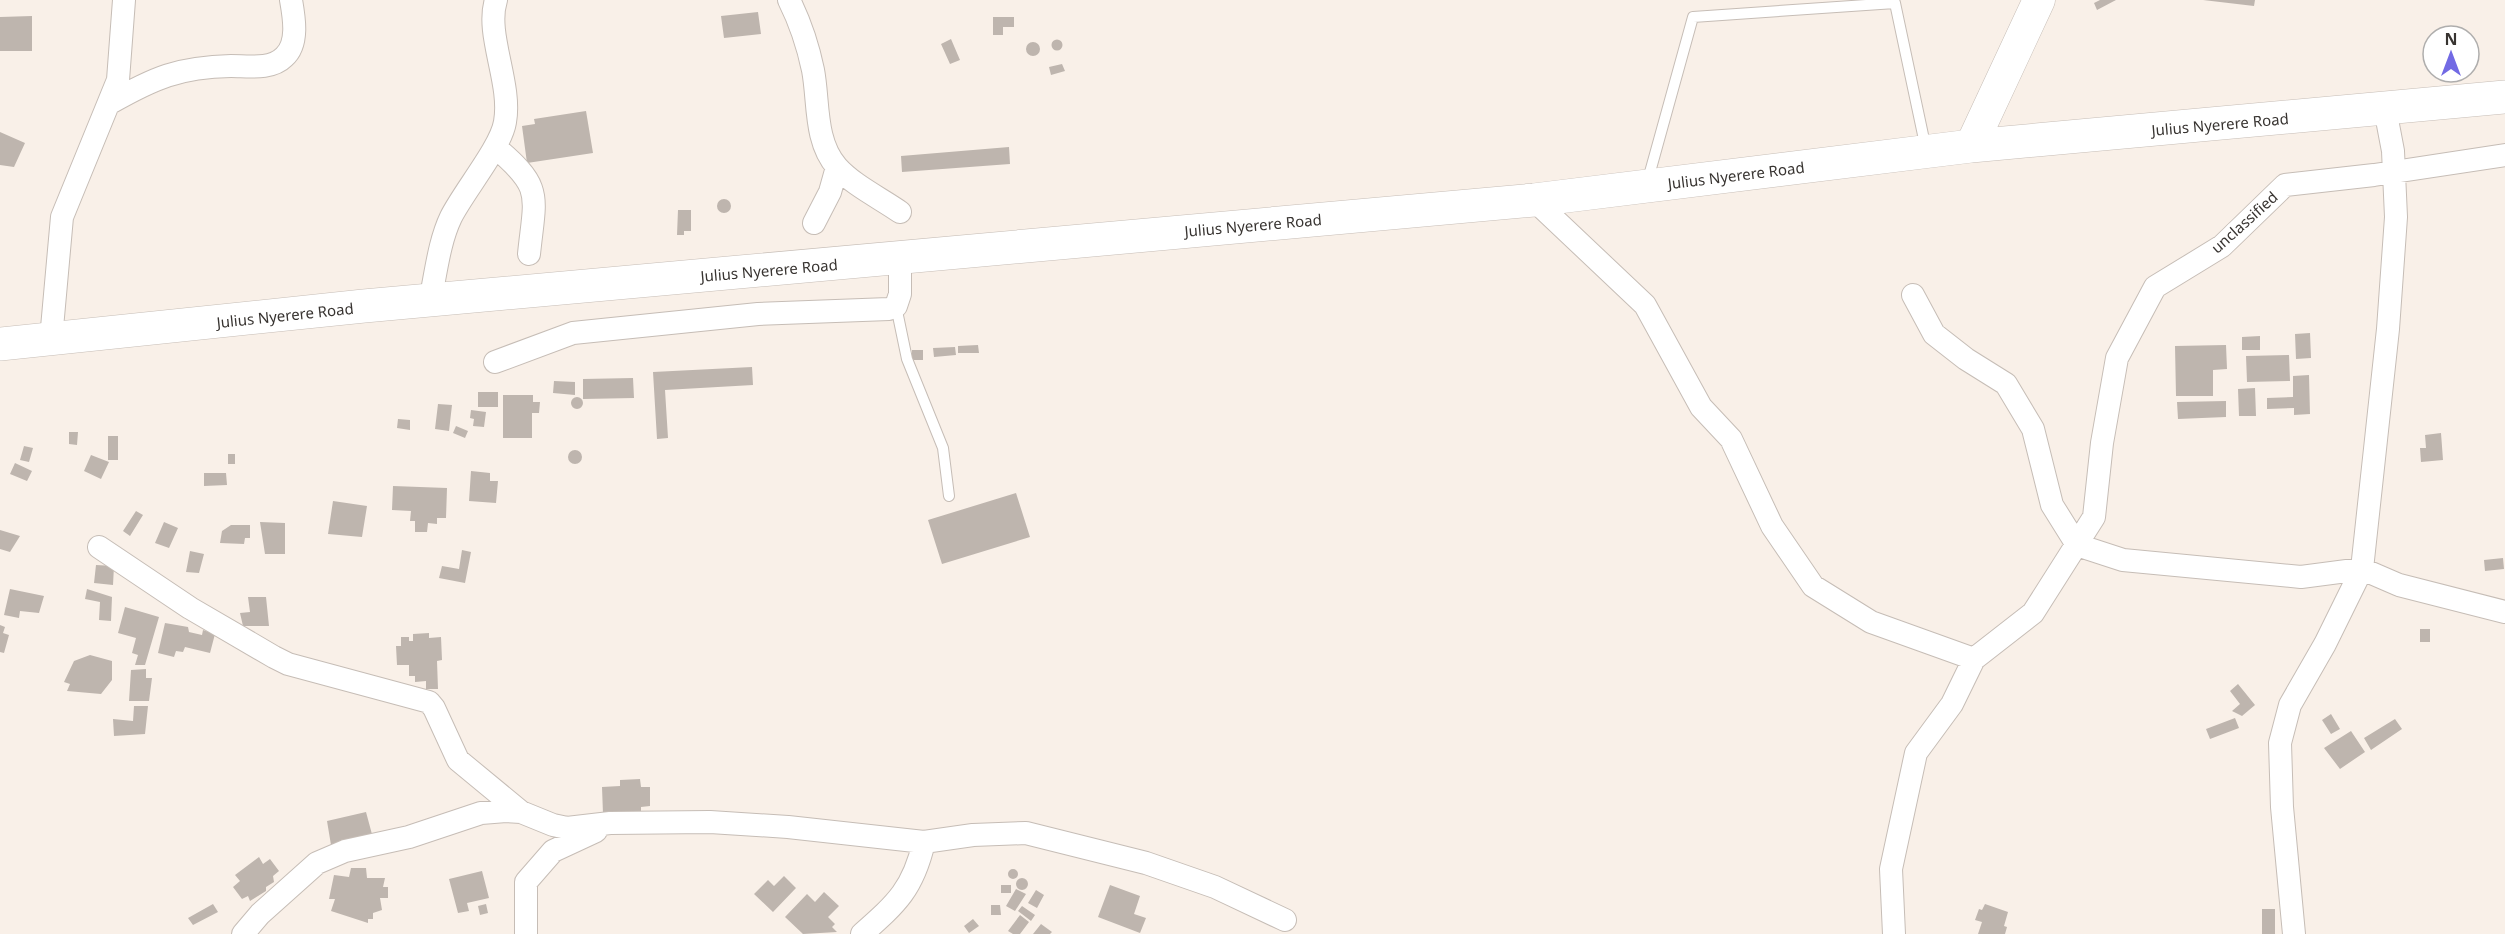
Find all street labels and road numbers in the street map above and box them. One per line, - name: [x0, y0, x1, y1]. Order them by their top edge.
- street label: Julius Nyerere Road: [2149, 108, 2289, 140]
- street label: Julius Nyerere Road: [1664, 157, 1806, 194]
- street label: unclassified: [2206, 187, 2282, 257]
- street label: Julius Nyerere Road: [1182, 209, 1322, 241]
- street label: Julius Nyerere Road: [698, 254, 838, 286]
- street label: Julius Nyerere Road: [214, 298, 354, 332]

